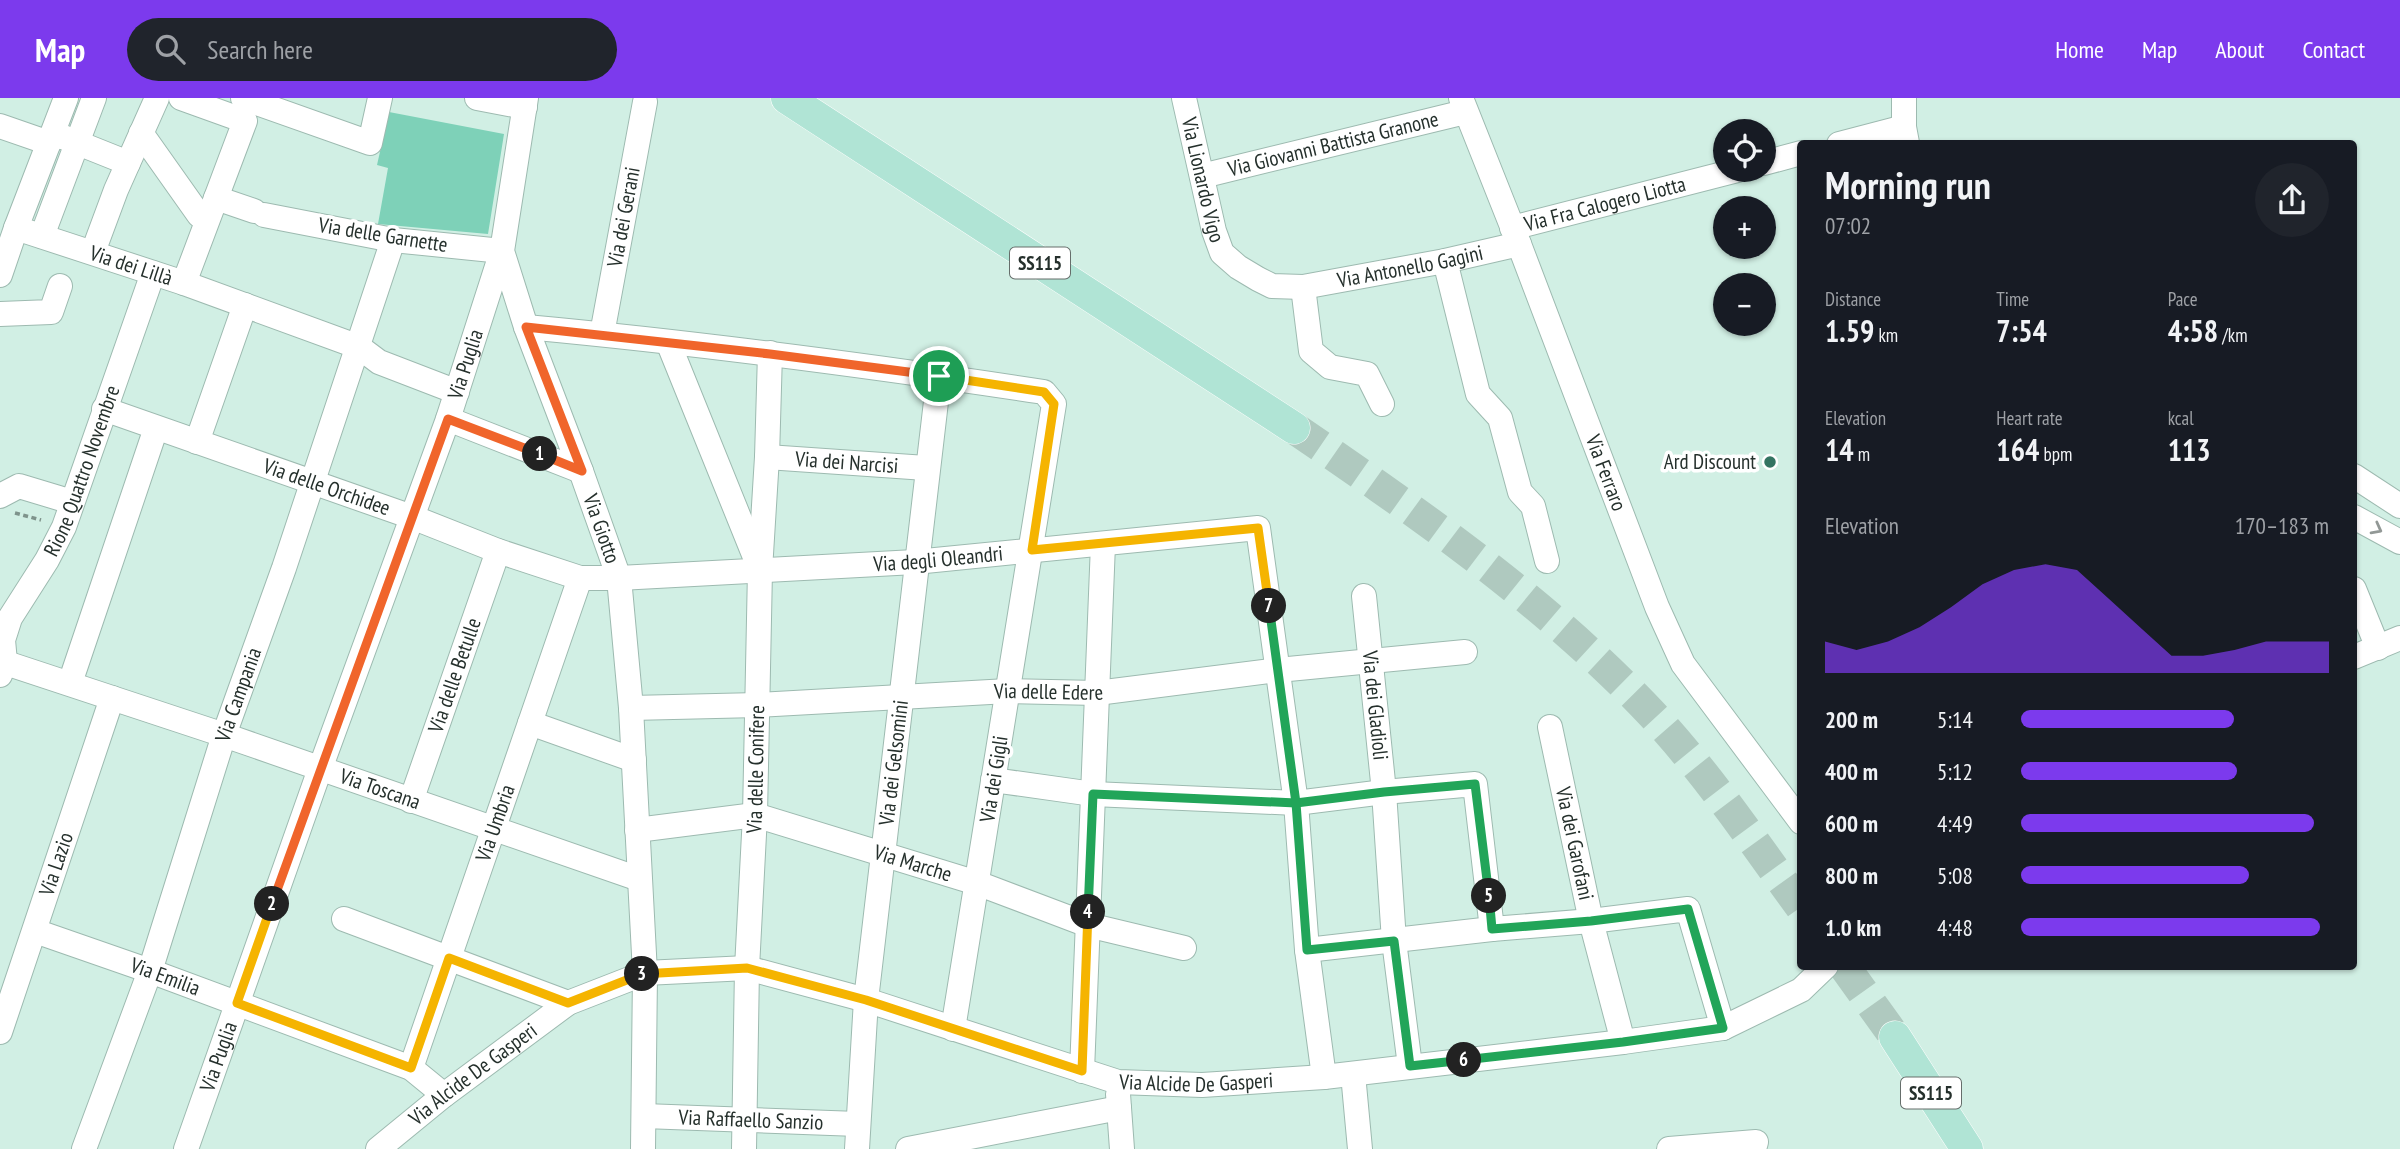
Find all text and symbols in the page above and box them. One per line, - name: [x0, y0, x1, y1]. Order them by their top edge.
- search box: [127, 18, 617, 81]
- text: Map: [35, 28, 85, 71]
- icon: search: [151, 30, 189, 68]
- text: Search here: [207, 33, 313, 66]
- text: Home: [2055, 34, 2104, 65]
- text: Map: [2142, 34, 2177, 65]
- text: About: [2215, 34, 2264, 65]
- text: Contact: [2302, 34, 2365, 65]
- street label: Via Giovanni Battista Granone: [1224, 105, 1441, 182]
- street label: Via Lionardo Vigo: [1176, 114, 1231, 246]
- map controls: [1713, 119, 1776, 336]
- button: locate: [1713, 119, 1776, 182]
- text: Morning run: [1825, 160, 1991, 209]
- button: share: [2255, 163, 2329, 237]
- street label: Via dei Gerani: [601, 165, 646, 270]
- street label: Via Fra Calogero Liotta: [1520, 170, 1688, 238]
- button: +: [1713, 196, 1776, 259]
- street label: Via delle Garnette: [316, 211, 450, 258]
- text: 07:02: [1825, 211, 1871, 240]
- street label: Via dei Lillà: [85, 239, 176, 291]
- street label: Via Antonello Gagini: [1334, 239, 1486, 294]
- road number: SS115: [1010, 248, 1070, 279]
- button: −: [1713, 273, 1776, 336]
- text: Distance: [1825, 287, 1881, 311]
- text: Time: [1996, 287, 2029, 311]
- text: Pace: [2168, 287, 2198, 311]
- text: 1.59: [1825, 311, 1874, 350]
- text: 7:54: [1996, 311, 2047, 350]
- text: 4:58: [2168, 311, 2218, 350]
- text: km: [1874, 323, 1898, 347]
- text: /km: [2218, 323, 2248, 347]
- street label: Via Puglia: [441, 326, 489, 404]
- pin: [909, 346, 969, 406]
- icon: arrive: [920, 357, 958, 395]
- street label: Rione Quattro Novembre: [37, 382, 126, 561]
- text: Elevation: [1825, 406, 1886, 430]
- text: Heart rate: [1996, 406, 2063, 430]
- text: kcal: [2168, 406, 2194, 430]
- street label: Via Ferraro: [1579, 430, 1633, 515]
- text: 14: [1825, 430, 1854, 469]
- text: 164: [1996, 430, 2039, 469]
- text: 113: [2168, 430, 2211, 469]
- pin: 1: [522, 436, 558, 472]
- text: 1: [535, 441, 544, 465]
- text: m: [1854, 442, 1870, 466]
- text: bpm: [2039, 442, 2072, 466]
- street label: Via dei Narcisi: [793, 445, 899, 479]
- place label: Ard Discount: [1664, 448, 1756, 475]
- street label: Via delle Orchidee: [259, 452, 394, 521]
- marker: Ard Discount: [1762, 454, 1778, 470]
- street label: Via Giotto: [577, 489, 627, 567]
- text: Elevation: [1825, 511, 1899, 540]
- text: 170–183 m: [2235, 511, 2329, 540]
- one-way arrow: [2370, 521, 2382, 534]
- street label: Via degli Oleandri: [872, 539, 1004, 577]
- pin: 7: [1252, 588, 1286, 624]
- text: 7: [1264, 593, 1273, 617]
- street label: Via delle Betulle: [421, 614, 487, 737]
- street label: Via Campania: [208, 644, 267, 746]
- street label: Via dei Gladioli: [1357, 648, 1395, 761]
- street label: Via delle Edere: [992, 677, 1105, 706]
- street label: Via dei Gelsomini: [872, 699, 914, 828]
- street label: Via delle Conifere: [740, 705, 770, 835]
- text: 200 m: [1825, 705, 1878, 734]
- text: 5:14: [1937, 705, 1973, 734]
- street label: Via dei Gigli: [973, 734, 1014, 825]
- text: 400 m: [1825, 757, 1878, 786]
- text: 5:12: [1937, 757, 1973, 786]
- street label: Via Toscana: [335, 762, 424, 815]
- street label: Via Umbria: [469, 781, 521, 866]
- street label: Via dei Garofani: [1550, 783, 1600, 902]
- text: 600 m: [1825, 809, 1878, 838]
- text: 4:49: [1937, 809, 1973, 838]
- street label: Via Lazio: [32, 829, 79, 900]
- street label: Via Marche: [870, 838, 955, 888]
- text: 800 m: [1825, 861, 1878, 890]
- text: 5:08: [1937, 861, 1973, 890]
- pin: 5: [1472, 878, 1506, 914]
- text: 5: [1484, 883, 1493, 907]
- pin: 2: [254, 886, 290, 922]
- text: 2: [267, 891, 276, 915]
- pin: 4: [1070, 894, 1106, 930]
- text: 4: [1083, 899, 1092, 923]
- text: 1.0 km: [1825, 913, 1881, 942]
- text: 4:48: [1937, 913, 1973, 942]
- street label: Via Emilia: [126, 951, 204, 1001]
- pin: 3: [624, 956, 660, 992]
- text: 3: [637, 961, 646, 985]
- street label: Via Alcide De Gasperi: [402, 1017, 542, 1132]
- street label: Via Puglia: [193, 1018, 243, 1096]
- pin: 6: [1446, 1042, 1482, 1077]
- text: 6: [1459, 1047, 1468, 1071]
- street label: Via Alcide De Gasperi: [1118, 1066, 1274, 1098]
- road number: SS115: [1901, 1077, 1961, 1108]
- street label: Via Raffaello Sanzio: [677, 1103, 824, 1136]

